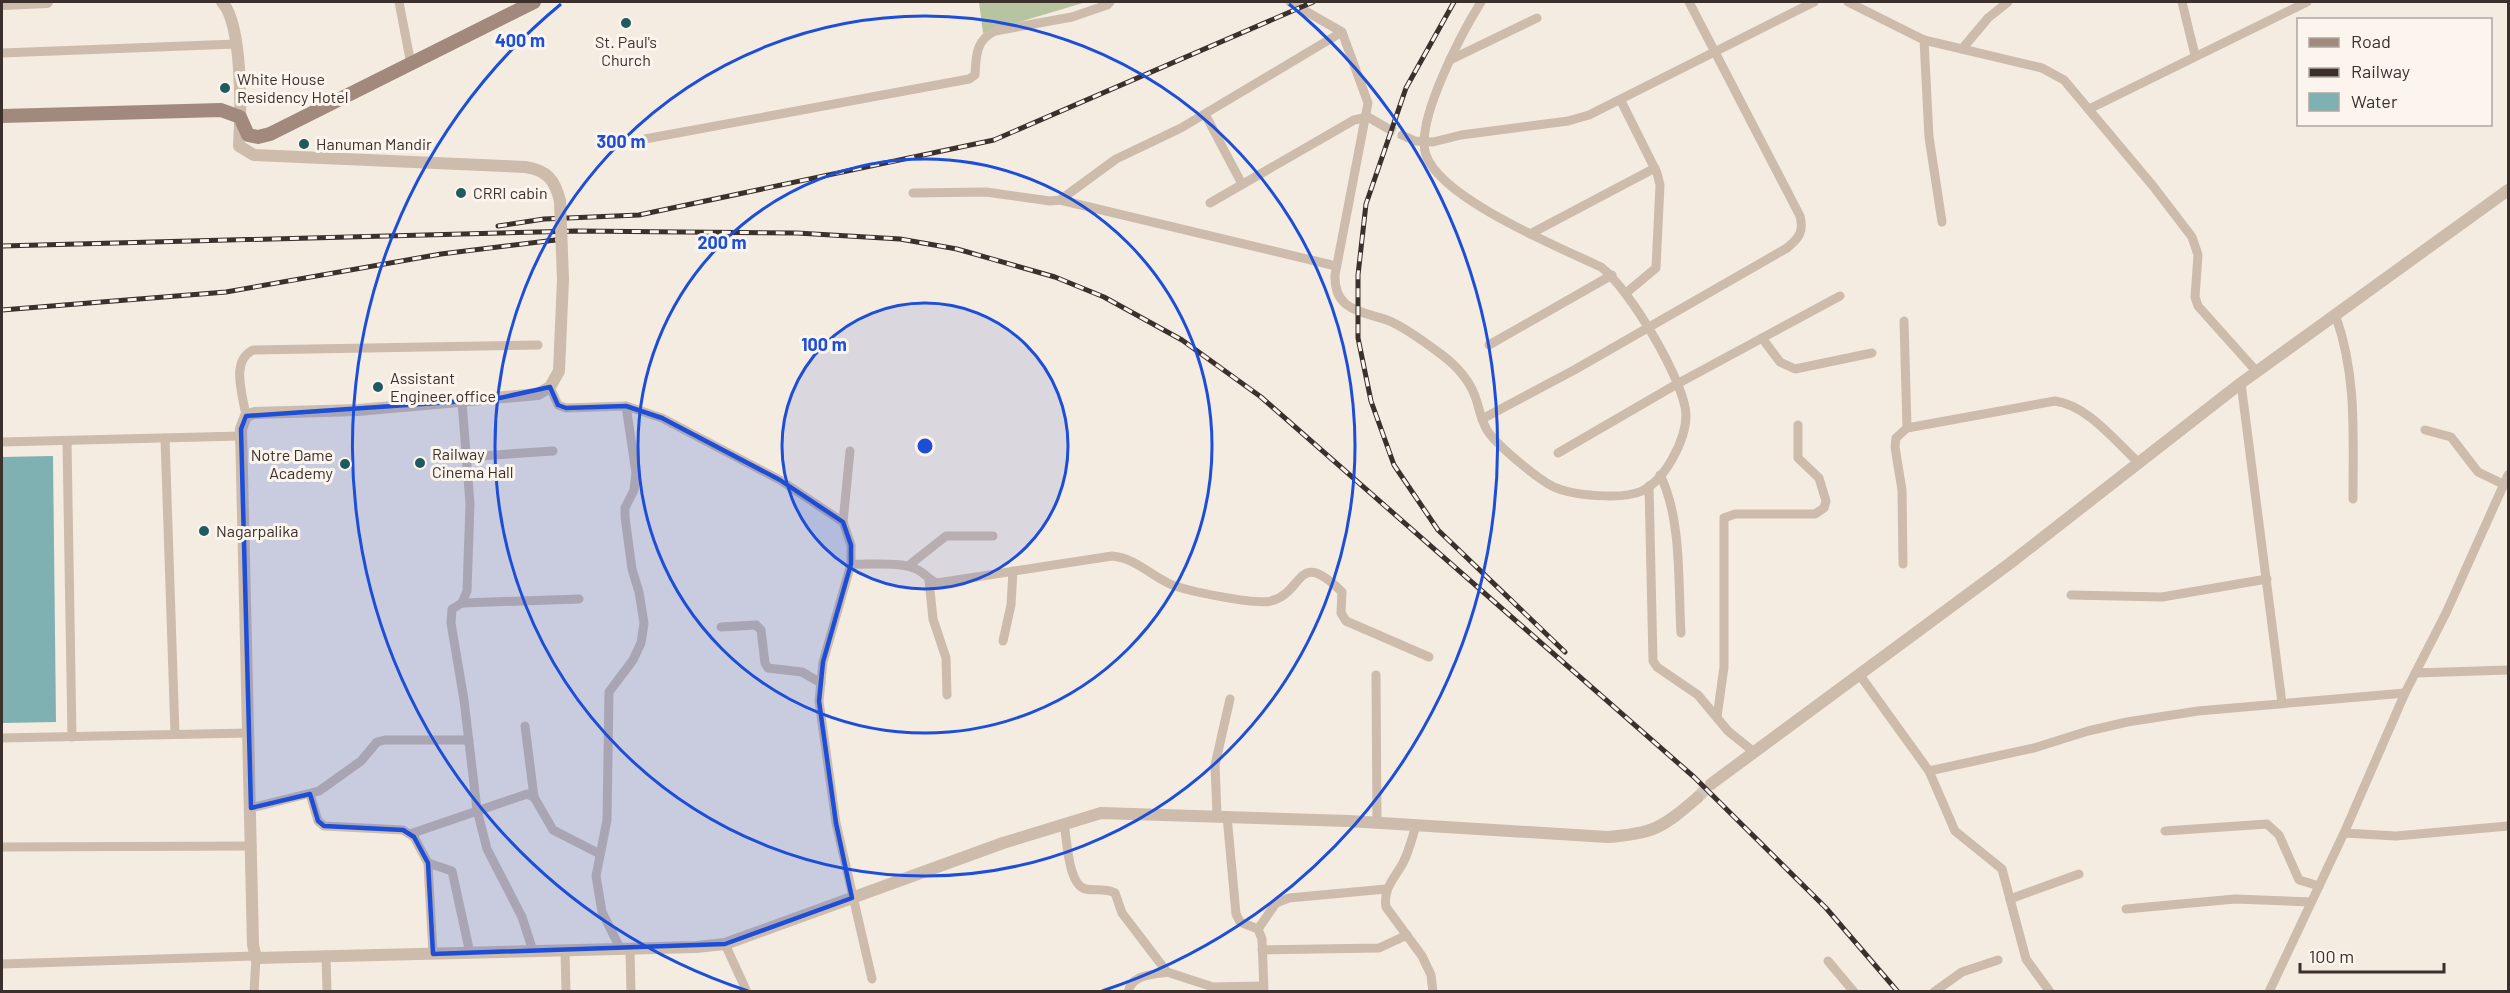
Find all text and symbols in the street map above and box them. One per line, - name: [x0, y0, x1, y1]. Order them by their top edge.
- marker: St. Paul's Church: [619, 16, 633, 30]
- legend: [2297, 18, 2492, 126]
- text: 400 m: [495, 29, 545, 51]
- text: Road: [2351, 30, 2391, 52]
- place label: St. Paul's Church: [595, 32, 657, 69]
- text: Railway: [2351, 60, 2410, 82]
- place label: White House Residency Hotel: [237, 69, 348, 106]
- marker: White House Residency Hotel: [218, 81, 232, 95]
- text: Water: [2351, 90, 2398, 112]
- text: 300 m: [597, 130, 645, 152]
- place label: Hanuman Mandir: [316, 134, 432, 153]
- marker: Hanuman Mandir: [297, 137, 311, 151]
- place label: CRRI cabin: [473, 183, 548, 202]
- marker: CRRI cabin: [454, 186, 468, 200]
- text: 200 m: [697, 231, 747, 253]
- text: 100 m: [801, 333, 847, 355]
- place label: Assistant Engineer office: [390, 368, 496, 405]
- marker: Assistant Engineer office: [371, 380, 385, 394]
- centre of rings: [915, 436, 935, 456]
- place label: Railway Cinema Hall: [432, 444, 513, 481]
- place label: Notre Dame Academy: [251, 445, 334, 482]
- marker: Railway Cinema Hall: [413, 456, 427, 470]
- marker: Notre Dame Academy: [338, 457, 352, 471]
- place label: Nagarpalika: [216, 521, 298, 540]
- marker: Nagarpalika: [197, 524, 211, 538]
- scale bar: [2300, 936, 2444, 974]
- text: 100 m: [2309, 945, 2354, 967]

